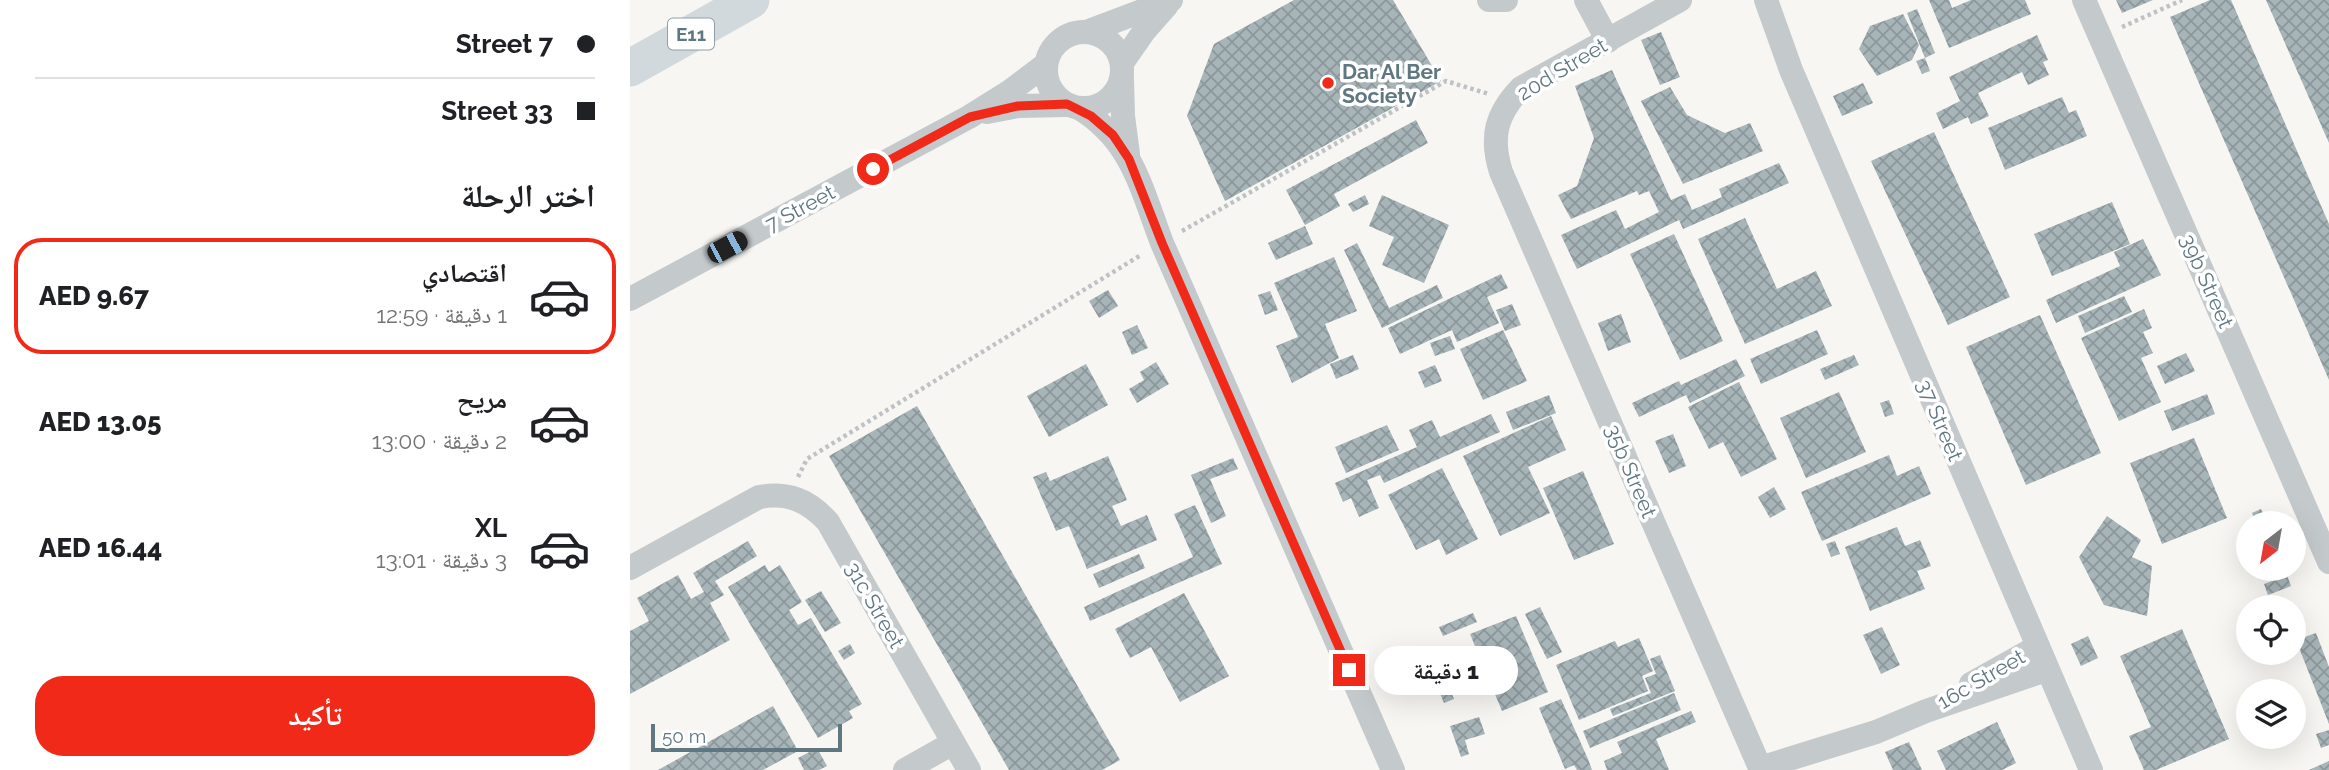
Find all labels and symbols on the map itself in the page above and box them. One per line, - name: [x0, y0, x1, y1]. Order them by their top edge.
- road number: E11: [668, 18, 714, 50]
- street label: 20d Street: [1513, 32, 1611, 106]
- place label: Dar Al Ber Society: [1342, 59, 1441, 108]
- marker: Dar Al Ber Society: [1320, 75, 1336, 91]
- route start: [857, 153, 889, 185]
- street label: 7 Street: [761, 179, 839, 237]
- car: [704, 228, 751, 266]
- street label: 39b Street: [2175, 230, 2239, 332]
- street label: 37 Street: [1912, 376, 1968, 464]
- street label: 35b Street: [1600, 420, 1662, 522]
- north arrow: [2236, 511, 2306, 581]
- street label: 31c Street: [840, 557, 910, 653]
- street label: 16c Street: [1933, 644, 2029, 714]
- callout: 1 دقيقة: [1374, 646, 1517, 694]
- route end: [1333, 654, 1365, 686]
- scale bar: [651, 721, 842, 753]

